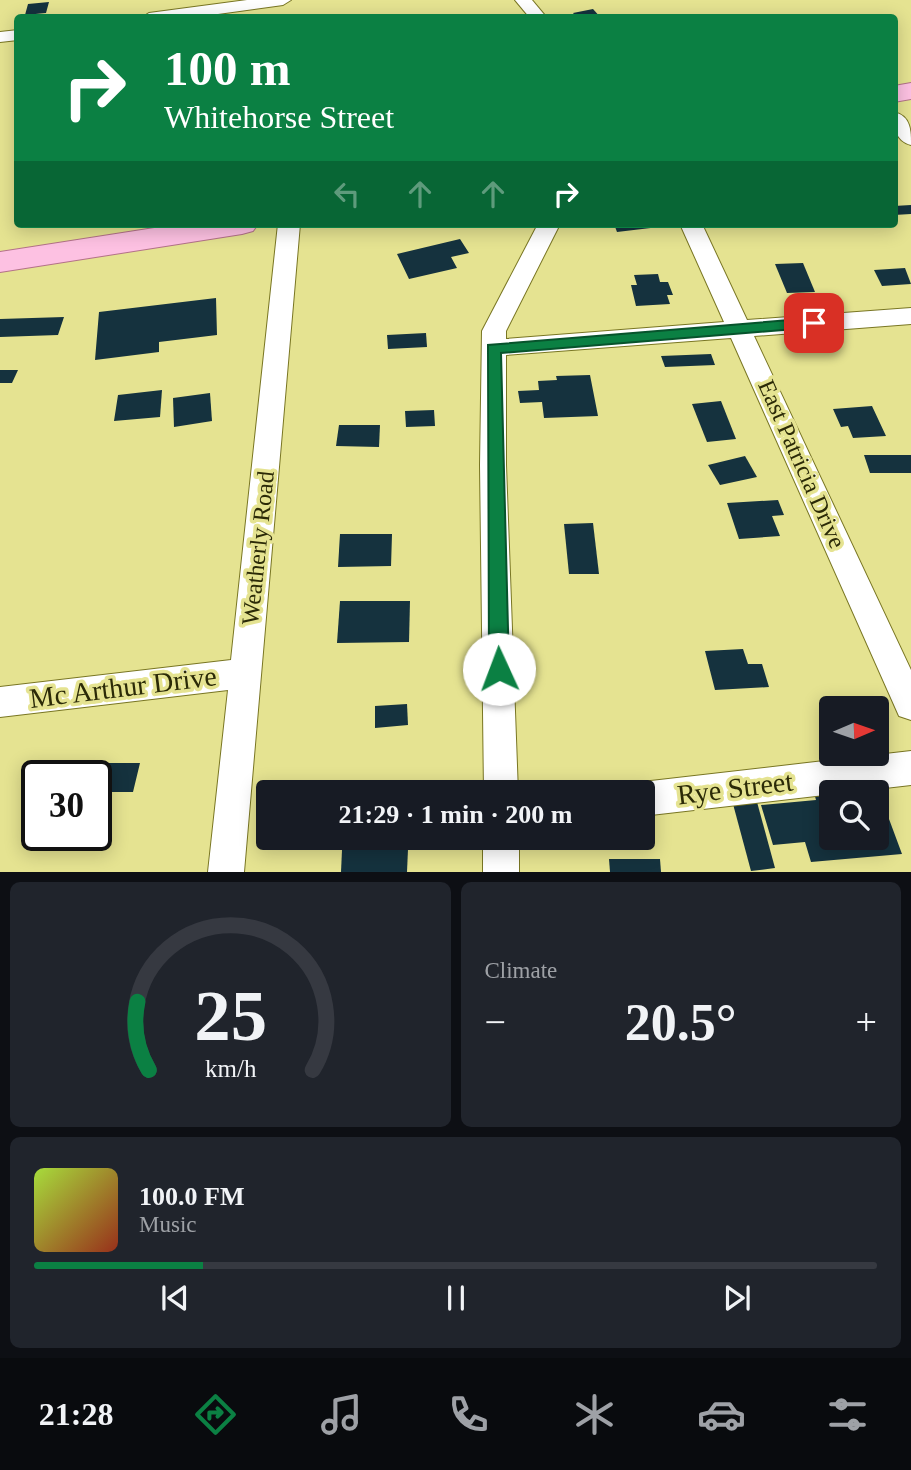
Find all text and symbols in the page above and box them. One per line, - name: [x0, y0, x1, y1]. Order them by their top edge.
- text: 100 m: [164, 41, 291, 96]
- icon: right: [49, 42, 140, 133]
- text: Whitehorse Street: [164, 99, 394, 135]
- icon: left: [328, 175, 366, 213]
- icon: ahead: [401, 175, 439, 213]
- icon: ahead: [474, 175, 512, 213]
- icon: right: [547, 175, 585, 213]
- pin: [784, 293, 844, 353]
- icon: arrive: [795, 304, 833, 342]
- street label: East Patricia Drive: [753, 376, 851, 552]
- street label: Weatherly Road: [237, 470, 279, 626]
- position arrow: [462, 632, 536, 706]
- street label: Mc Arthur Drive: [28, 660, 218, 714]
- north arrow: [819, 696, 889, 766]
- map controls: [819, 696, 889, 850]
- speed limit sign: 30: [21, 760, 112, 851]
- street label: Rye Street: [675, 766, 795, 810]
- button: search: [819, 780, 889, 850]
- text: 21:29 · 1 min · 200 m: [339, 800, 573, 829]
- text: Climate: [485, 958, 557, 983]
- text: 25: [194, 976, 267, 1057]
- text: 20.5°: [625, 994, 737, 1051]
- text: −: [485, 1001, 506, 1043]
- text: +: [856, 1001, 877, 1043]
- text: km/h: [205, 1055, 256, 1082]
- text: 100.0 FM: [139, 1182, 244, 1211]
- text: Music: [139, 1212, 197, 1237]
- icon: previous: [156, 1279, 194, 1317]
- icon: pause: [437, 1279, 475, 1317]
- icon: next: [718, 1279, 756, 1317]
- icon: directions: [191, 1390, 240, 1439]
- icon: music: [317, 1390, 366, 1439]
- icon: phone: [444, 1390, 493, 1439]
- icon: climate: [570, 1390, 619, 1439]
- icon: car: [697, 1390, 746, 1439]
- icon: filters: [823, 1390, 872, 1439]
- text: 21:28: [39, 1396, 113, 1432]

